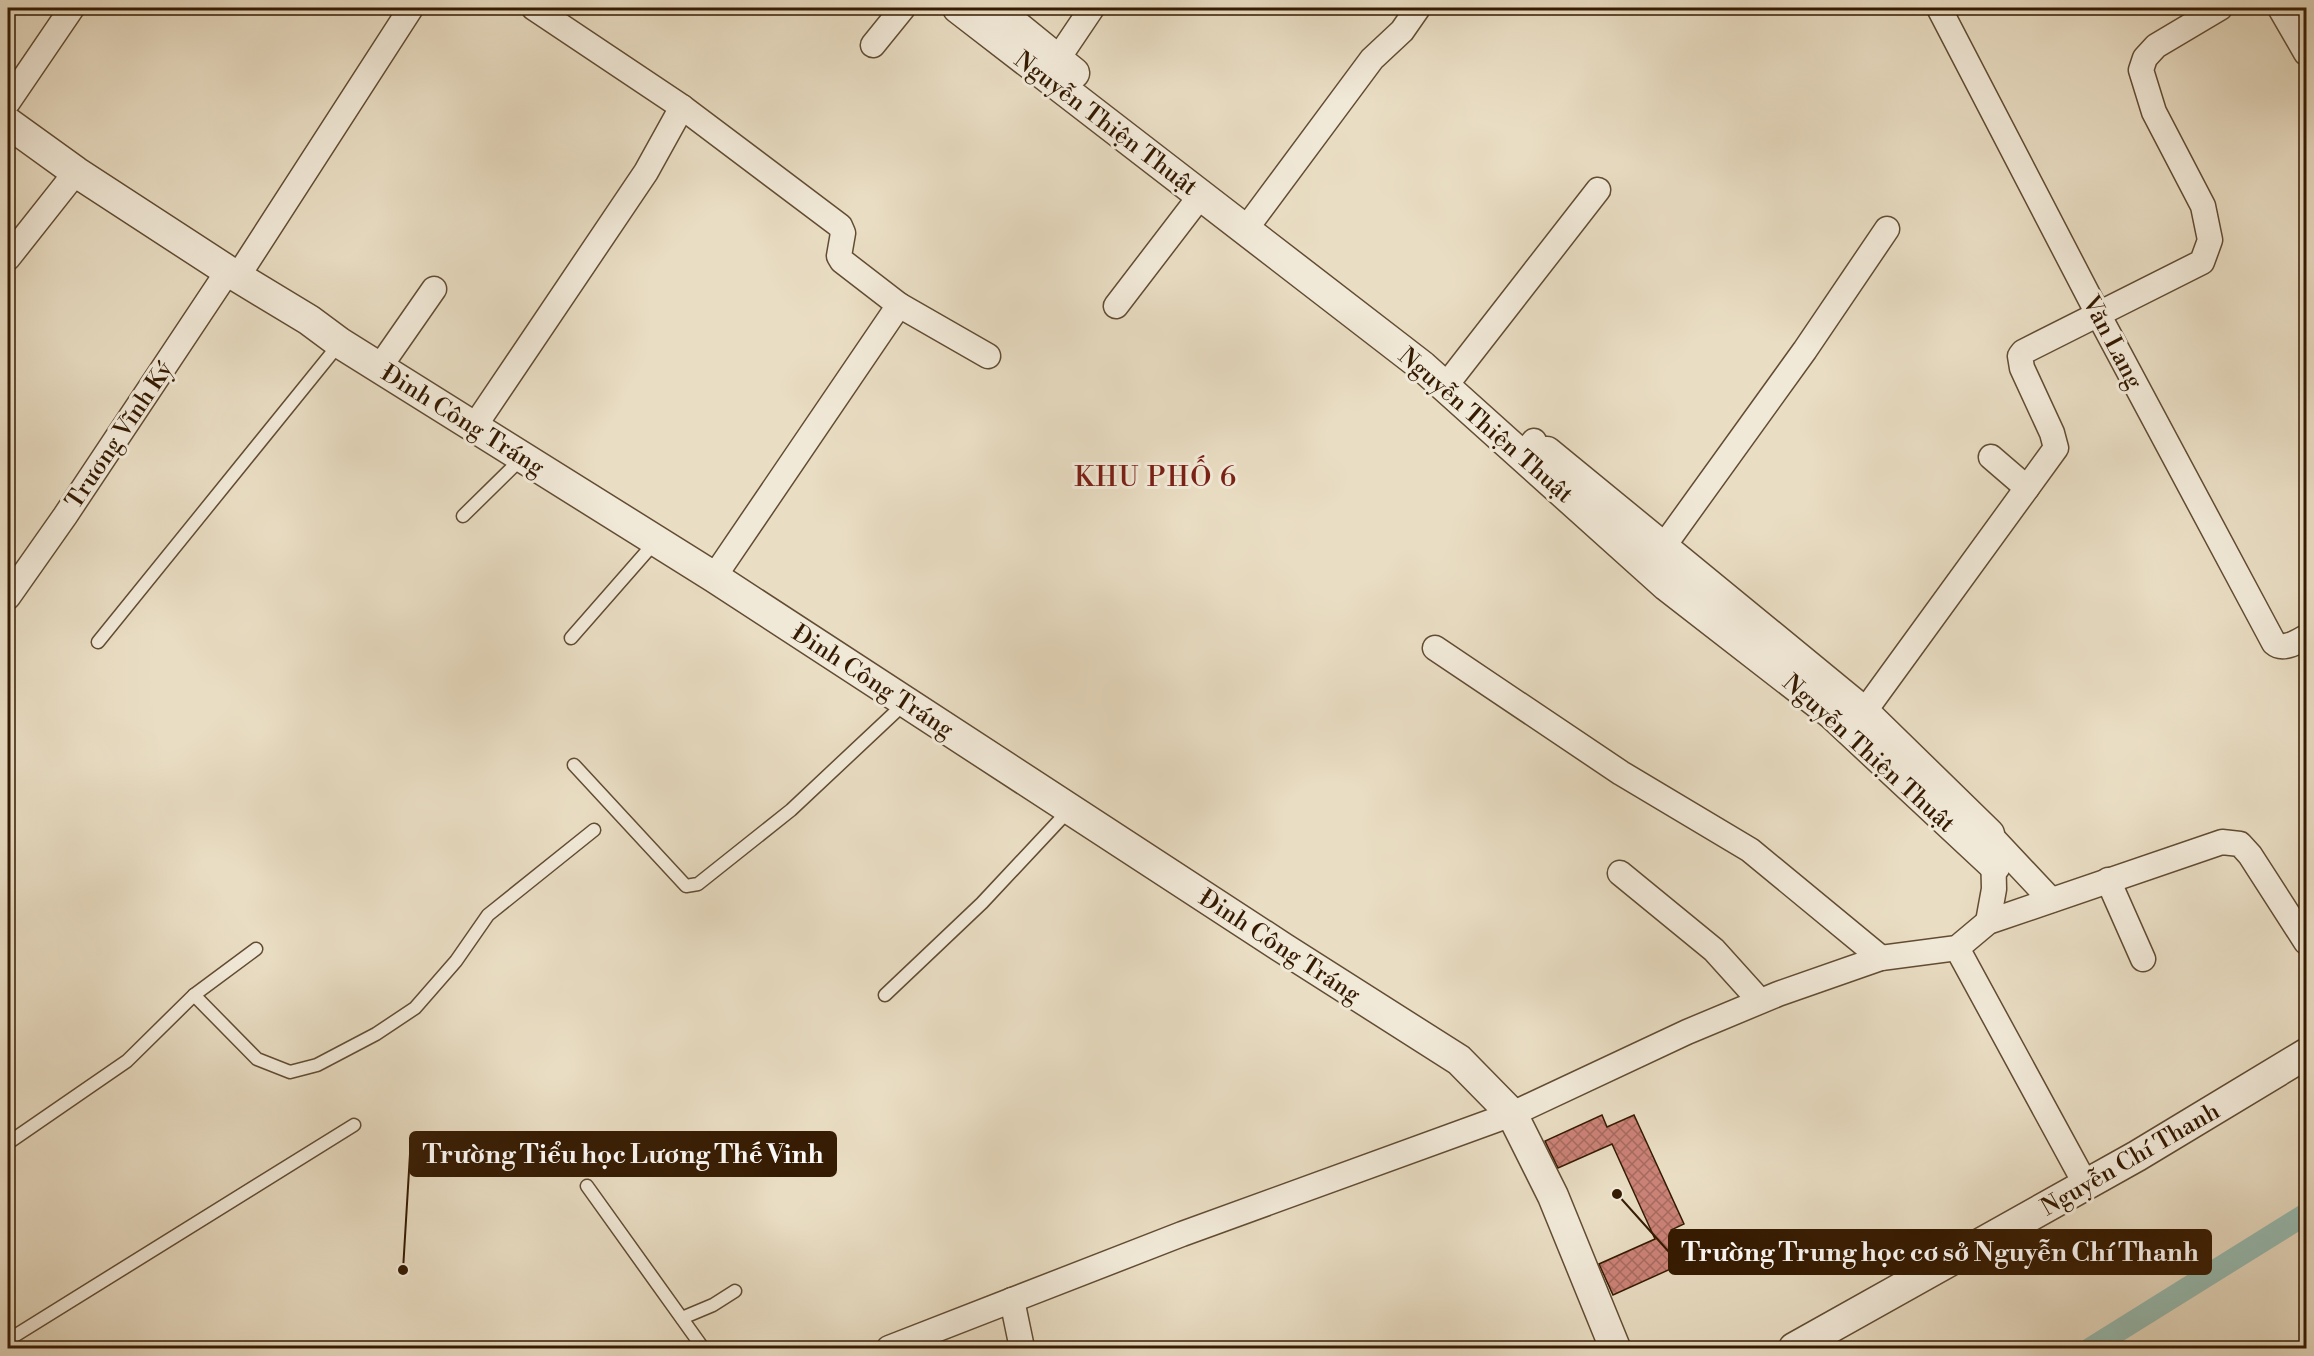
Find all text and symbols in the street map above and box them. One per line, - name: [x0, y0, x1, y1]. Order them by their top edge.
- street label: Nguyễn Thiện Thuật: [1008, 45, 1203, 203]
- street label: Văn Lang: [2075, 290, 2149, 395]
- street label: Nguyễn Thiện Thuật: [1392, 342, 1579, 510]
- street label: Trương Vĩnh Ký: [60, 356, 180, 515]
- street label: Đinh Công Tráng: [375, 359, 550, 483]
- district label: KHU PHỐ 6: [1074, 455, 1238, 495]
- street label: Đinh Công Tráng: [786, 618, 959, 746]
- street label: Nguyễn Thiện Thuật: [1776, 668, 1961, 839]
- street label: Đinh Công Tráng: [1193, 883, 1366, 1011]
- street label: Nguyễn Chí Thanh: [2036, 1096, 2225, 1223]
- callout: Trường Tiểu học Lương Thế Vinh: [410, 1132, 836, 1176]
- text: Trường Tiểu học Lương Thế Vinh: [422, 1139, 824, 1171]
- callout: Trường Trung học cơ sở Nguyễn Chí Thanh: [1669, 1230, 2211, 1274]
- text: Trường Trung học cơ sở Nguyễn Chí Thanh: [1681, 1237, 2199, 1269]

